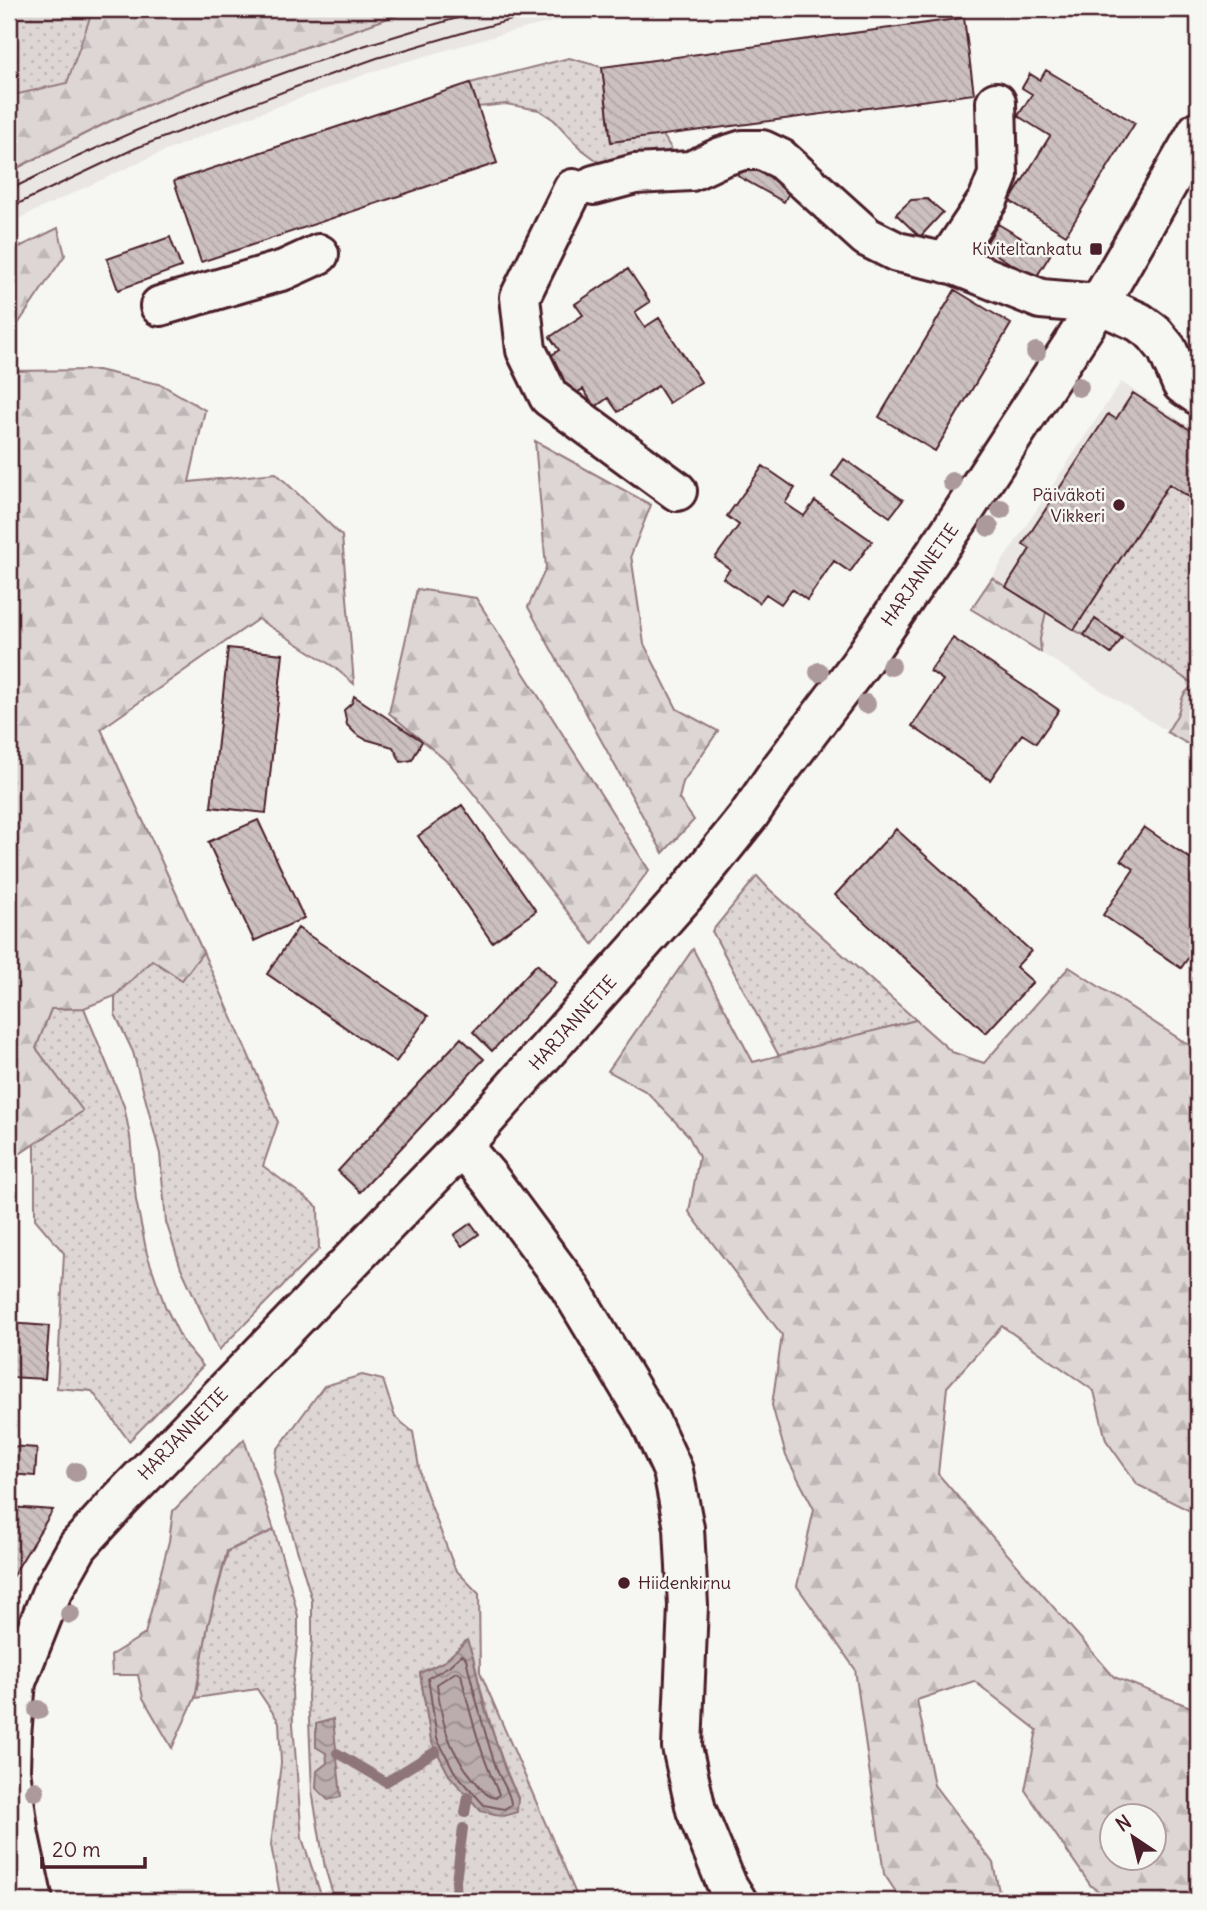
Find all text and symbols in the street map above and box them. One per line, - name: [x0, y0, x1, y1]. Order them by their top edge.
- place label: Kiviteltankatu: [972, 237, 1082, 260]
- marker: Kiviteltankatu: [1088, 241, 1104, 257]
- place label: Päiväkoti Vikkeri: [1032, 483, 1105, 527]
- marker: Päiväkoti Vikkeri: [1111, 497, 1127, 513]
- street label: HARJANNETIE: [876, 519, 963, 630]
- street label: HARJANNETIE: [524, 970, 621, 1075]
- street label: HARJANNETIE: [133, 1383, 233, 1485]
- place label: Hiidenkirnu: [638, 1571, 731, 1594]
- marker: Hiidenkirnu: [616, 1575, 632, 1591]
- north arrow: [1098, 1801, 1168, 1871]
- text: N: [1111, 1809, 1136, 1837]
- scale bar: [42, 1826, 145, 1870]
- text: 20 m: [52, 1836, 101, 1863]

